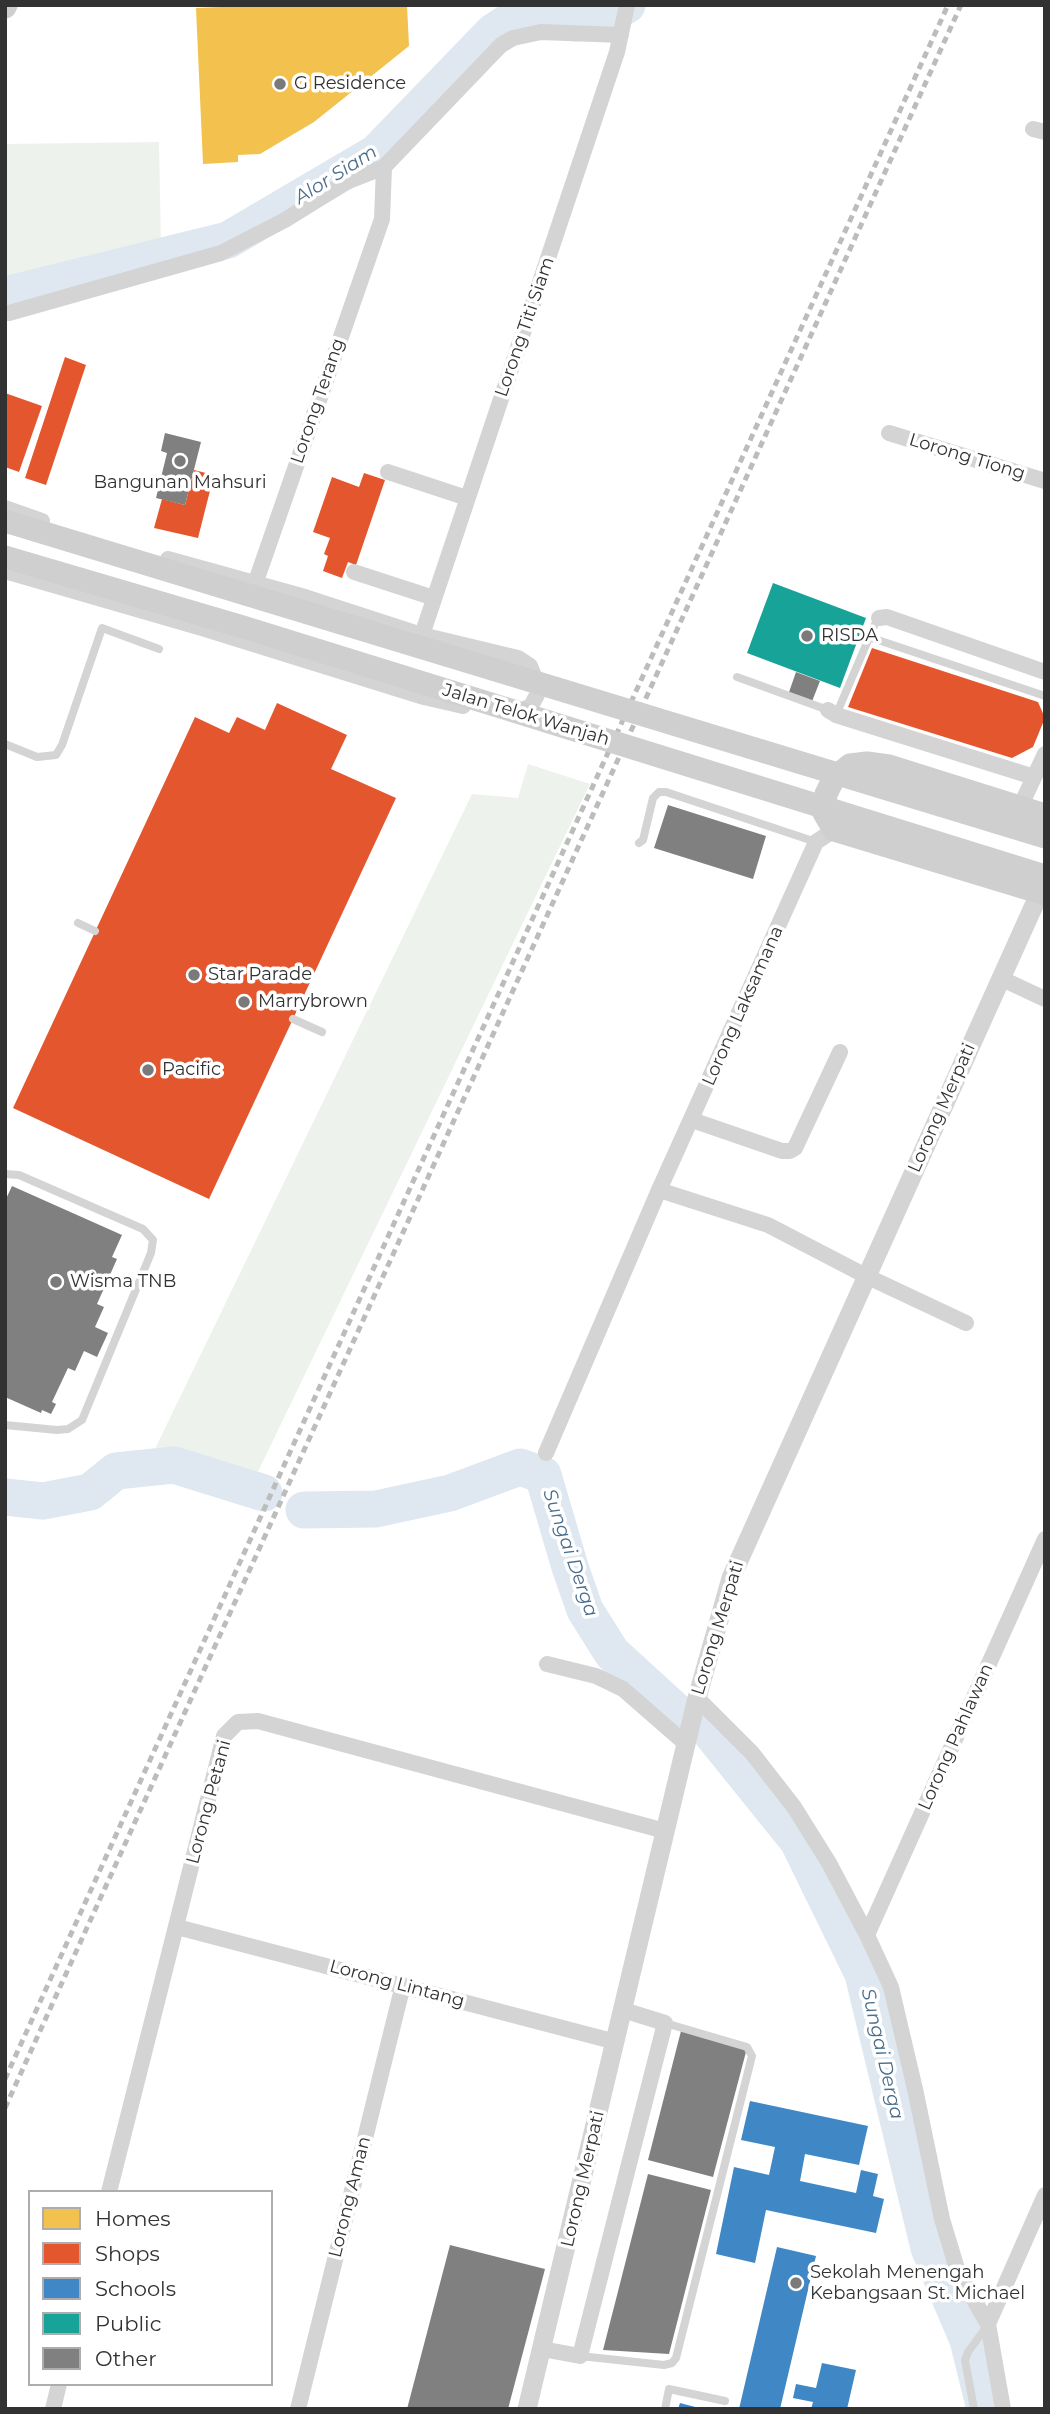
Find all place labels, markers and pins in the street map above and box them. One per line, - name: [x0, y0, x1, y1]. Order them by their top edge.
- place label: G Residence: [294, 73, 406, 95]
- marker: G Residence: [272, 76, 288, 92]
- marker: Bangunan Mahsuri: [172, 453, 188, 469]
- place label: Bangunan Mahsuri: [93, 472, 267, 494]
- place label: RISDA: [821, 625, 878, 647]
- marker: RISDA: [799, 628, 815, 644]
- place label: Star Parade: [208, 964, 312, 986]
- marker: Star Parade: [186, 967, 202, 983]
- place label: Marrybrown: [258, 991, 368, 1013]
- marker: Marrybrown: [236, 994, 252, 1010]
- place label: Pacific: [162, 1059, 221, 1081]
- marker: Pacific: [140, 1062, 156, 1078]
- place label: Wisma TNB: [70, 1271, 176, 1293]
- marker: Wisma TNB: [48, 1274, 64, 1290]
- place label: Sekolah Menengah Kebangsaan St. Michael: [810, 2262, 1025, 2304]
- marker: Sekolah Menengah Kebangsaan St. Michael: [788, 2275, 804, 2291]

